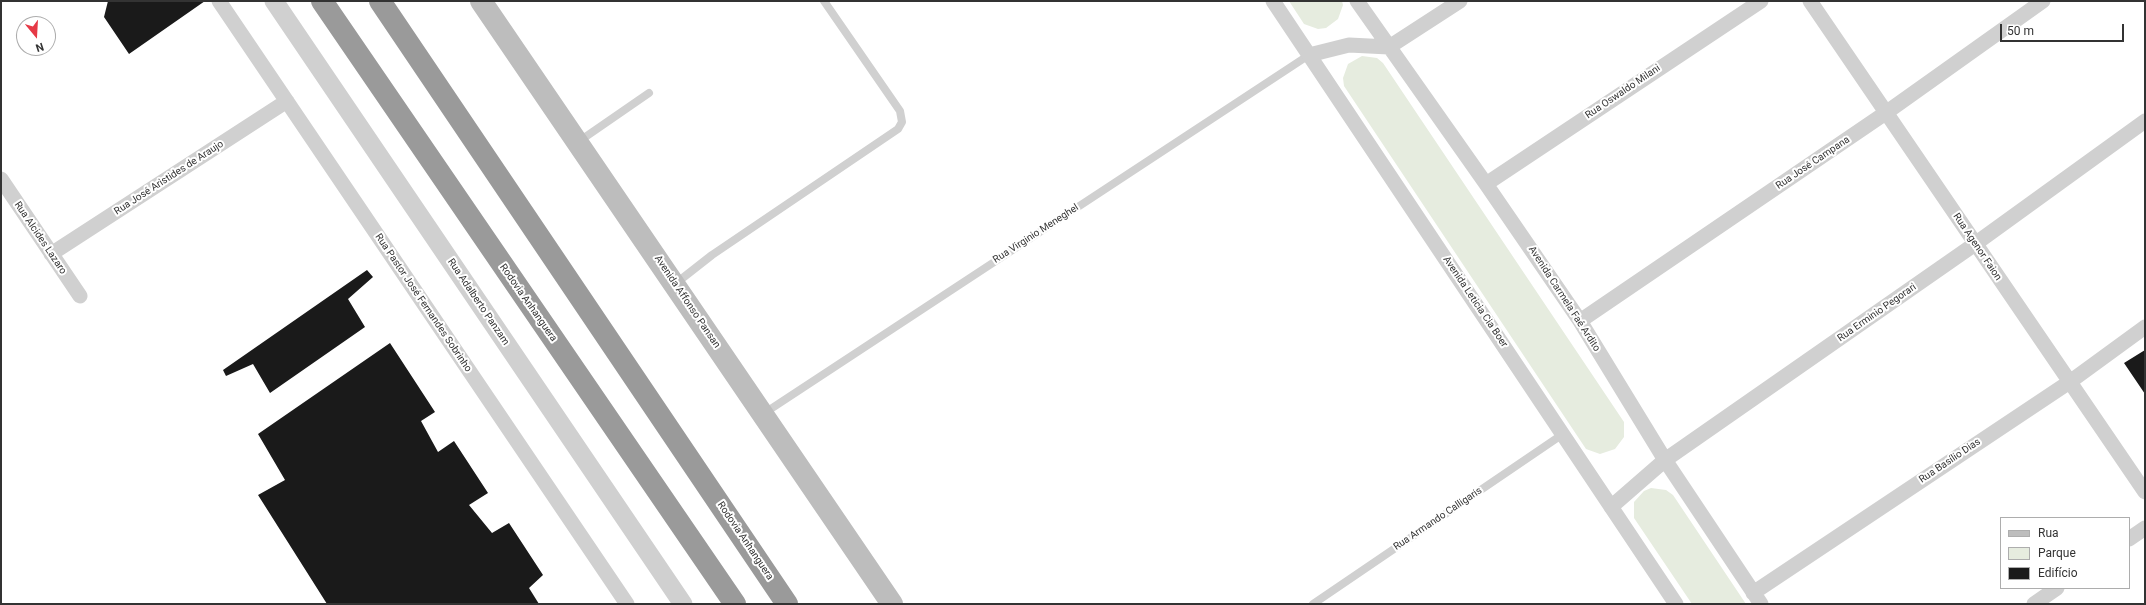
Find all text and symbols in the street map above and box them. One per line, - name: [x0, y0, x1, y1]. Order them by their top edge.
- north arrow: [16, 16, 56, 56]
- scale bar: [2002, 16, 2126, 42]
- text: 50 m: [2007, 24, 2034, 38]
- text: N: [34, 40, 45, 54]
- street label: Rua Oswaldo Milani: [1583, 62, 1663, 122]
- street label: Rua José Campana: [1774, 134, 1852, 192]
- street label: Rua José Aristides de Araujo: [112, 138, 226, 218]
- street label: Rua Alcides Lazaro: [11, 199, 69, 277]
- street label: Rua Virginio Meneghel: [991, 202, 1081, 266]
- street label: Rua Agenor Faion: [1950, 211, 2004, 283]
- street label: Rua Pastor José Fernandes Sobrinho: [372, 232, 474, 374]
- street label: Avenida Carmela Faé Ardito: [1525, 244, 1603, 354]
- street label: Avenida Affonso Pansan: [651, 253, 723, 351]
- street label: Avenida Leticia Cia Boer: [1440, 254, 1510, 350]
- street label: Rua Adalberto Panzam: [445, 256, 511, 348]
- street label: Rodovia Anhanguera: [497, 262, 559, 344]
- street label: Rua Erminio Pegorari: [1835, 281, 1919, 345]
- street label: Rua Basílio Dias: [1917, 436, 1983, 486]
- street label: Rua Armando Calligaris: [1391, 485, 1485, 553]
- street label: Rodovia Anhanguera: [714, 500, 776, 582]
- legend: [2000, 517, 2130, 589]
- text: Rua: [2038, 526, 2059, 540]
- text: Parque: [2038, 546, 2076, 560]
- text: Edifício: [2038, 566, 2078, 580]

